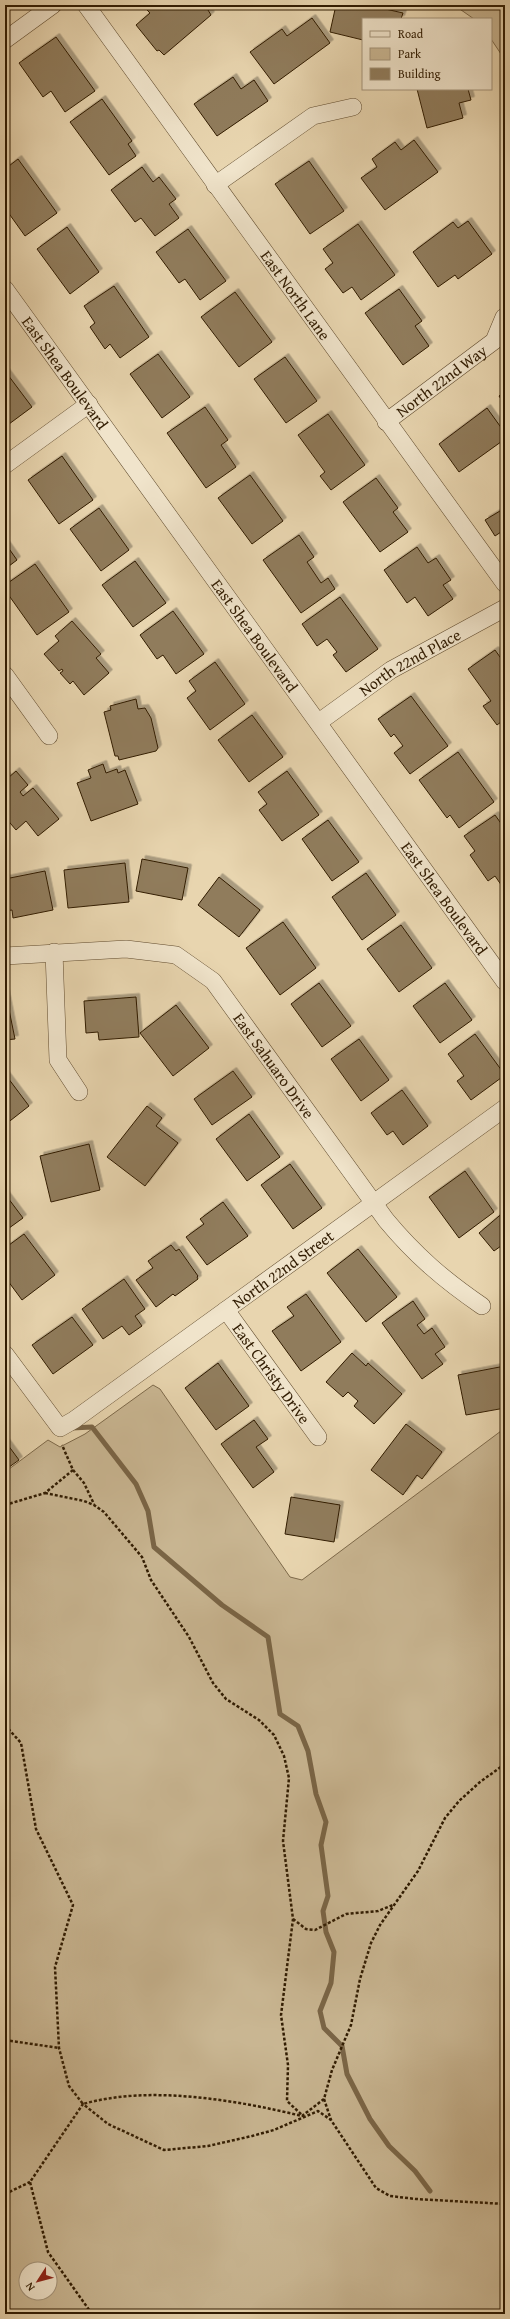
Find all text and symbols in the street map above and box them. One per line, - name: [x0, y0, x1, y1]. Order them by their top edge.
- legend: [362, 18, 492, 90]
- text: Road: [398, 25, 424, 42]
- text: Park: [398, 45, 422, 62]
- text: Building: [398, 65, 441, 82]
- street label: East North Lane: [255, 245, 337, 345]
- street label: East Shea Boulevard: [16, 311, 115, 435]
- street label: North 22nd Way: [391, 338, 492, 423]
- street label: East Shea Boulevard: [206, 574, 304, 697]
- street label: North 22nd Place: [354, 622, 465, 702]
- street label: East Shea Boulevard: [395, 836, 494, 960]
- street label: East Sahuaro Drive: [228, 1007, 321, 1123]
- street label: North 22nd Street: [227, 1224, 339, 1314]
- street label: East Christy Drive: [227, 1318, 317, 1429]
- north arrow: [18, 2261, 58, 2301]
- text: N: [21, 2279, 39, 2295]

